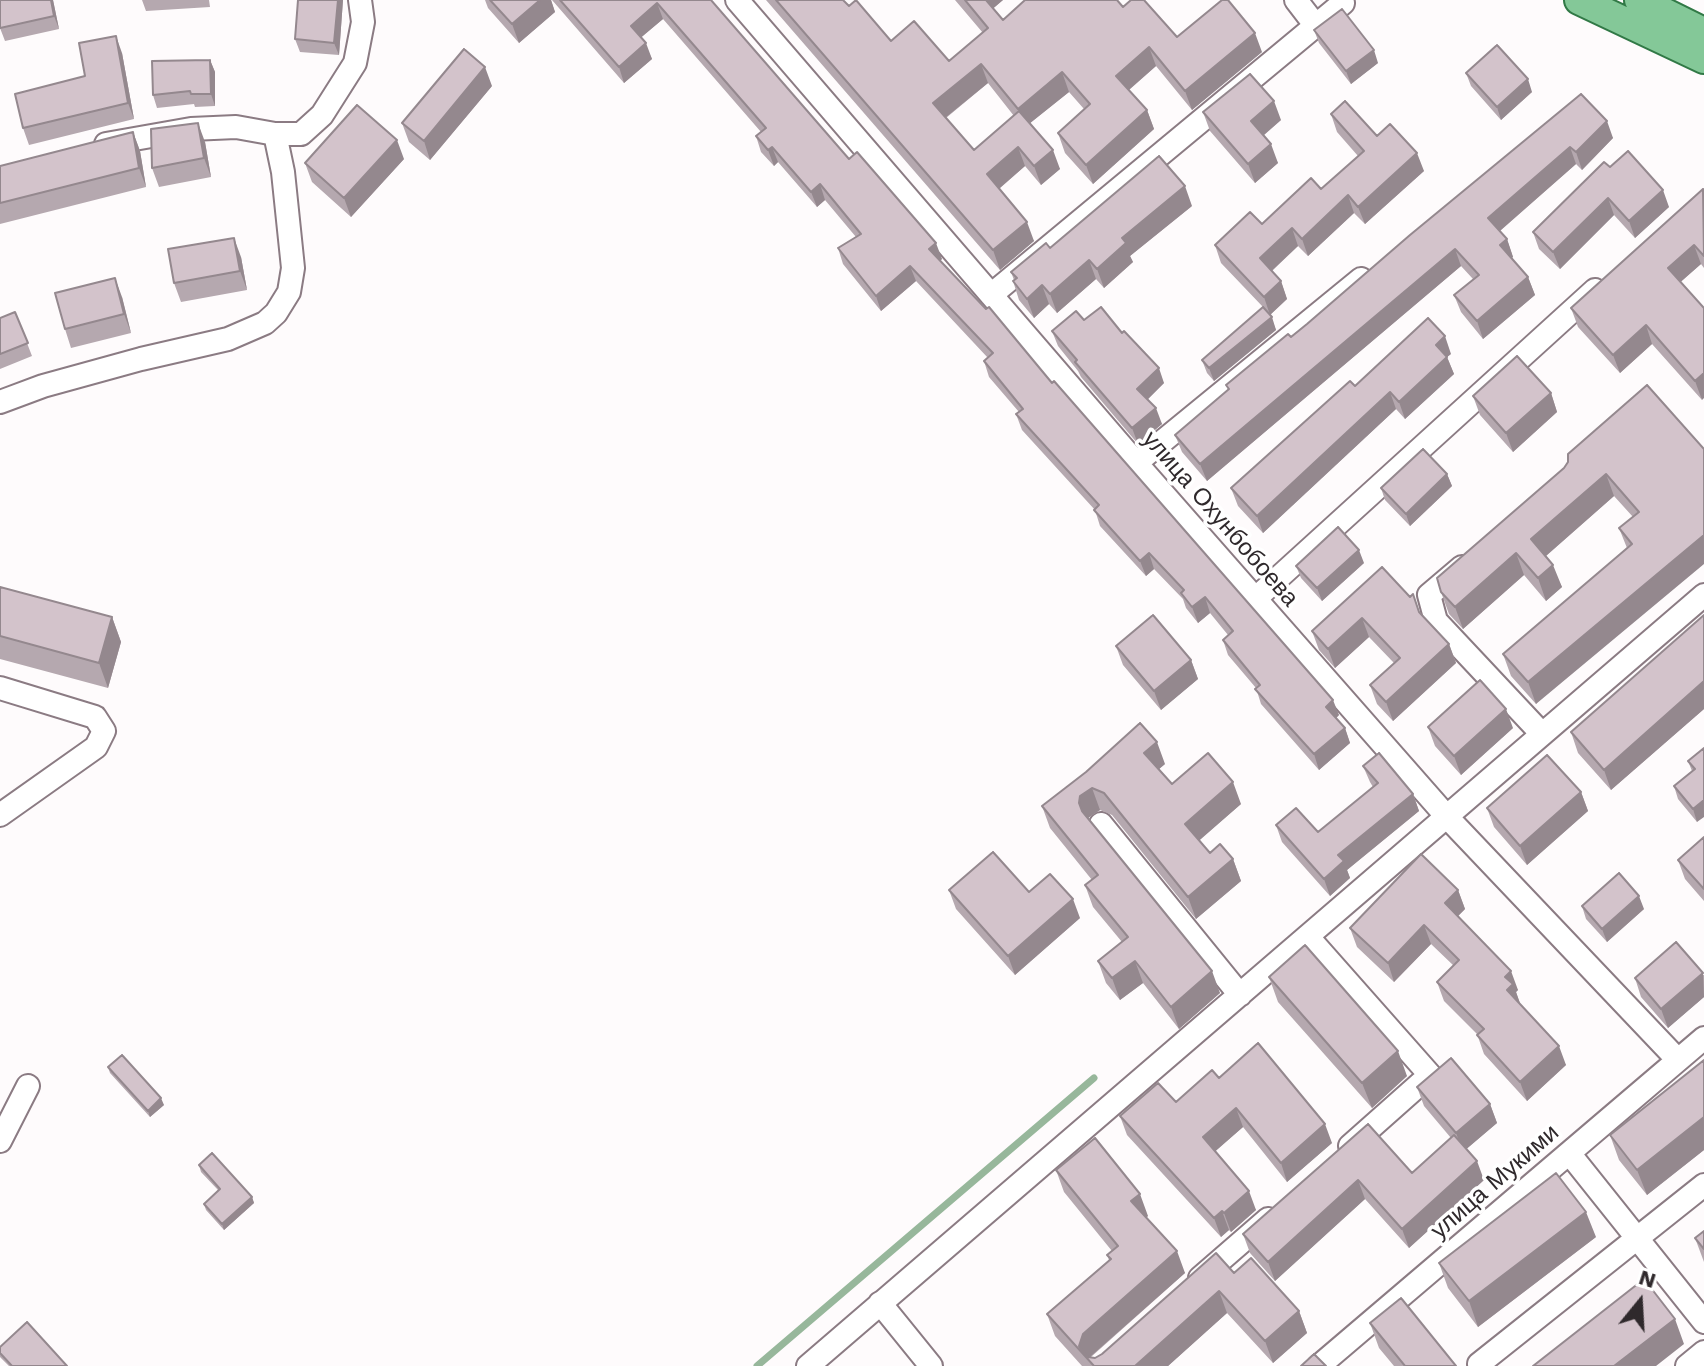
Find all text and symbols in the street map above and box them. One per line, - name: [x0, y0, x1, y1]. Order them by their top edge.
- street label: улица Охунбобоева: [1136, 425, 1304, 613]
- street label: улица Мукими: [1425, 1119, 1565, 1245]
- north arrow: [1600, 1262, 1680, 1342]
- text: N: [1636, 1264, 1659, 1293]

